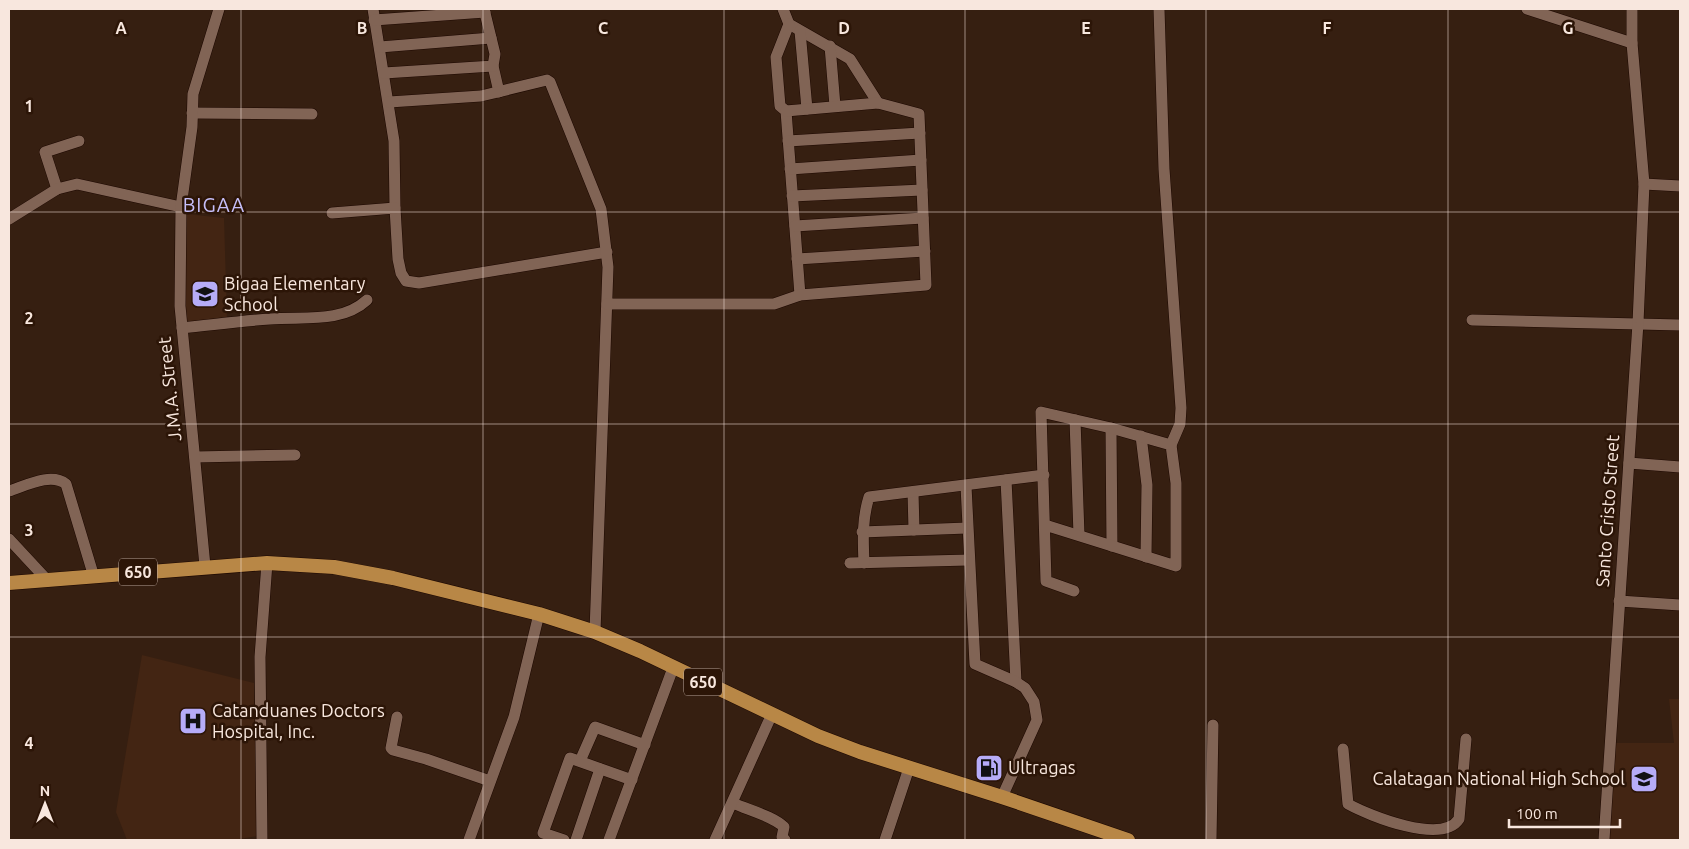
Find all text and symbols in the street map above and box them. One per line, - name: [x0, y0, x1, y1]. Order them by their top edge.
- text: A: [115, 19, 127, 37]
- text: B: [357, 19, 367, 37]
- text: C: [598, 19, 608, 37]
- text: D: [838, 19, 850, 37]
- text: E: [1081, 19, 1091, 37]
- text: F: [1323, 19, 1332, 37]
- text: G: [1562, 19, 1574, 37]
- text: 1: [24, 97, 34, 115]
- district label: BIGAA: [183, 193, 245, 216]
- place label: Bigaa Elementary School: [224, 273, 366, 314]
- school or university icon: Bigaa Elementary School: [190, 279, 220, 309]
- text: 2: [24, 309, 34, 327]
- street label: J.M.A. Street: [154, 336, 184, 442]
- street label: Santo Cristo Street: [1592, 434, 1622, 588]
- text: 3: [24, 521, 34, 539]
- road number: 650: [119, 558, 157, 586]
- road number: 650: [684, 669, 722, 696]
- place label: Catanduanes Doctors Hospital, Inc.: [212, 700, 385, 741]
- hospital icon: Catanduanes Doctors Hospital, Inc.: [178, 706, 208, 736]
- text: 4: [24, 734, 34, 752]
- fuel station icon: Ultragas: [974, 753, 1004, 783]
- place label: Ultragas: [1008, 757, 1076, 777]
- school or university icon: Calatagan National High School: [1629, 764, 1659, 794]
- place label: Calatagan National High School: [1372, 768, 1625, 788]
- north arrow: [20, 779, 70, 829]
- text: N: [40, 783, 50, 799]
- scale bar: [1509, 796, 1620, 828]
- text: 100 m: [1516, 805, 1558, 822]

